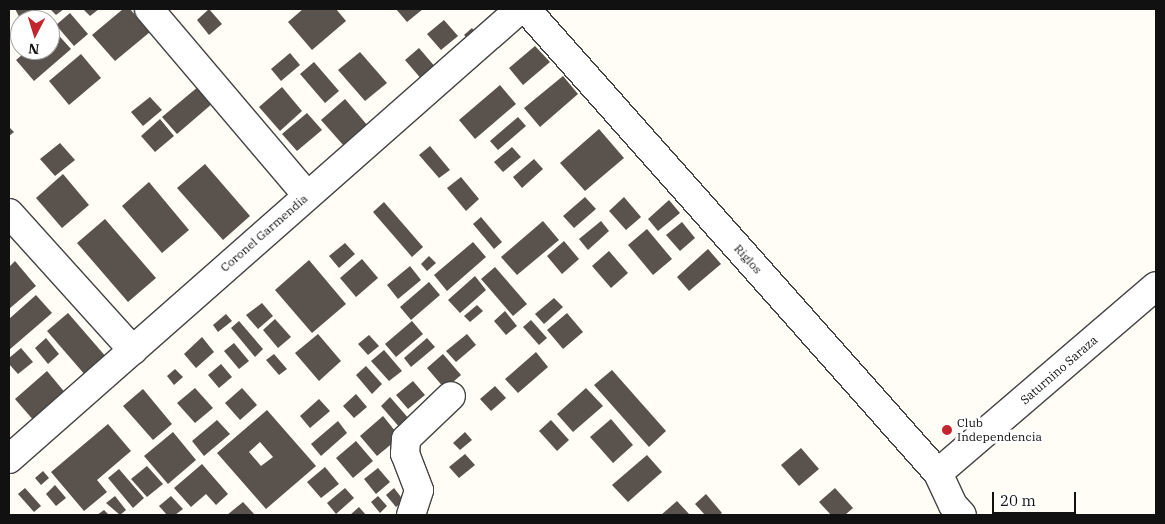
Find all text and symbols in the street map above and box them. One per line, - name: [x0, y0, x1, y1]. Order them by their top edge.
- north arrow: [10, 10, 60, 60]
- text: N: [27, 39, 40, 58]
- street label: Coronel Garmendia: [217, 191, 311, 275]
- street label: Riglos: [731, 241, 765, 277]
- street label: Saturnino Saraza: [1018, 333, 1100, 407]
- place label: Club Independencia: [957, 416, 1042, 444]
- marker: Club Independencia: [941, 424, 953, 436]
- scale bar: [995, 482, 1079, 514]
- text: 20 m: [1000, 491, 1036, 510]

